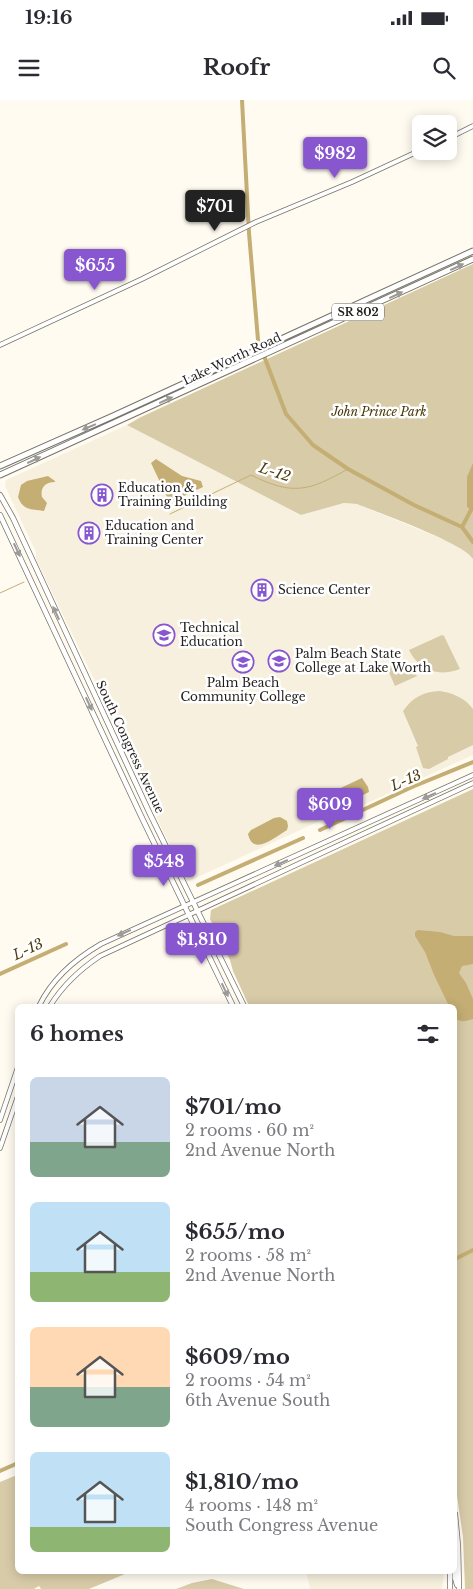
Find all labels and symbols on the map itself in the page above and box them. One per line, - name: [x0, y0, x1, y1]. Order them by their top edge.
- pin: $982: [305, 136, 365, 179]
- pin: $701: [185, 190, 245, 232]
- pin: $655: [65, 248, 125, 291]
- one-way arrow: [450, 262, 464, 270]
- one-way arrow: [389, 290, 403, 298]
- road number: SR 802: [332, 303, 384, 320]
- street label: Lake Worth Road: [180, 329, 283, 388]
- one-way arrow: [159, 396, 173, 404]
- park label: John Prince Park: [330, 404, 427, 419]
- one-way arrow: [81, 423, 96, 431]
- one-way arrow: [27, 456, 41, 464]
- water label: L-12: [256, 458, 293, 486]
- place label: Education & Training Building: [118, 480, 228, 509]
- building icon: Education & Training Building: [90, 483, 114, 507]
- place label: Education and Training Center: [105, 518, 204, 547]
- building icon: Education and Training Center: [77, 521, 101, 545]
- one-way arrow: [13, 543, 21, 557]
- building icon: Science Center: [250, 578, 274, 602]
- place label: Science Center: [278, 582, 370, 597]
- one-way arrow: [52, 606, 60, 620]
- place label: Technical Education: [180, 620, 243, 649]
- school or university icon: Technical Education: [152, 623, 176, 647]
- place label: Palm Beach State College at Lake Worth: [295, 646, 431, 675]
- school or university icon: Palm Beach State College at Lake Worth: [267, 649, 291, 673]
- school or university icon: Palm Beach Community College: [231, 650, 255, 674]
- place label: Palm Beach Community College: [180, 675, 306, 704]
- street label: South Congress Avenue: [93, 678, 168, 816]
- one-way arrow: [85, 697, 93, 711]
- water label: L-13: [387, 765, 424, 795]
- pin: $609: [300, 788, 360, 830]
- one-way arrow: [422, 792, 436, 800]
- pin: $548: [134, 844, 194, 887]
- one-way arrow: [274, 859, 288, 867]
- pin: $1,810: [161, 922, 243, 965]
- one-way arrow: [117, 930, 131, 938]
- water label: L-13: [9, 934, 46, 964]
- one-way arrow: [221, 982, 229, 997]

